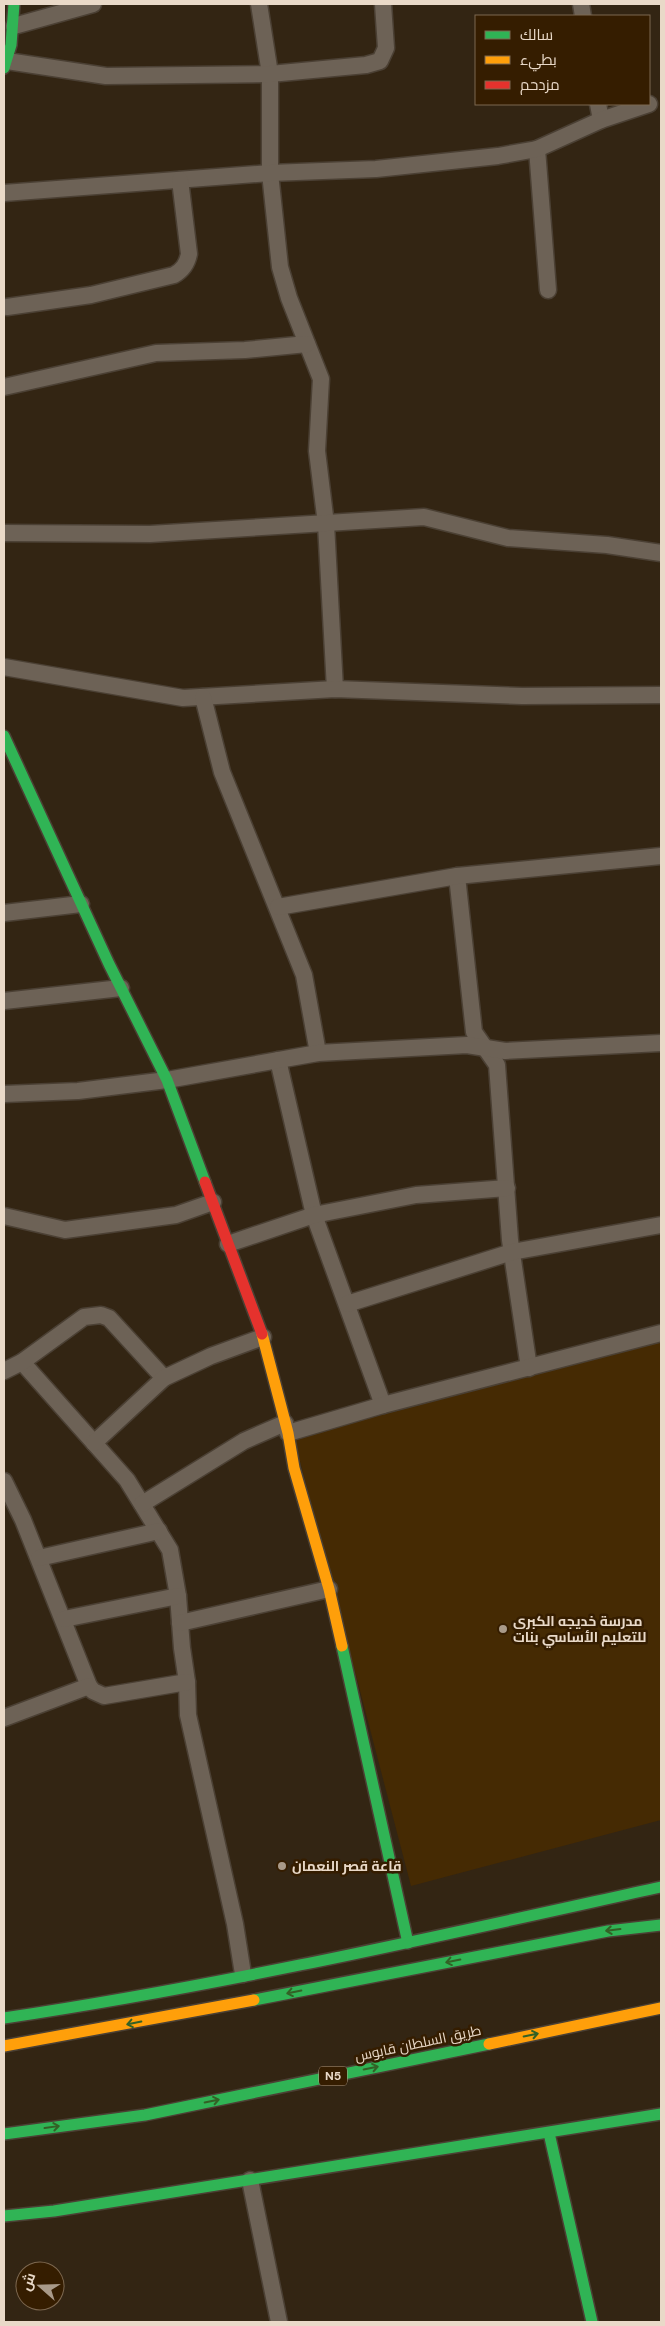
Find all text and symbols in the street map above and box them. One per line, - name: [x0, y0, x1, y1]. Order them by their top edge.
- legend: [475, 15, 650, 105]
- text: سالك: [520, 25, 553, 45]
- text: بطيء: [520, 50, 557, 72]
- text: مزدحم: [520, 75, 560, 95]
- place label: مدرسة خديجه الكبرى للتعليم الأساسي بنات: [513, 1612, 646, 1648]
- marker: مدرسة خديجه الكبرى للتعليم الأساسي بنات: [497, 1623, 509, 1635]
- place label: قاعة قصر النعمان: [292, 1857, 402, 1875]
- marker: قاعة قصر النعمان: [276, 1860, 288, 1872]
- one-way arrow: [605, 1925, 621, 1935]
- one-way arrow: [446, 1956, 462, 1966]
- one-way arrow: [286, 1988, 302, 1997]
- one-way arrow: [127, 2019, 143, 2028]
- street label: طريق السلطان قابوس: [353, 2021, 483, 2065]
- one-way arrow: [522, 2030, 538, 2039]
- one-way arrow: [363, 2063, 379, 2072]
- road number: N5: [319, 2066, 347, 2086]
- one-way arrow: [204, 2096, 220, 2105]
- one-way arrow: [44, 2122, 60, 2132]
- north arrow: [15, 2261, 65, 2311]
- text: ش: [16, 2270, 39, 2293]

